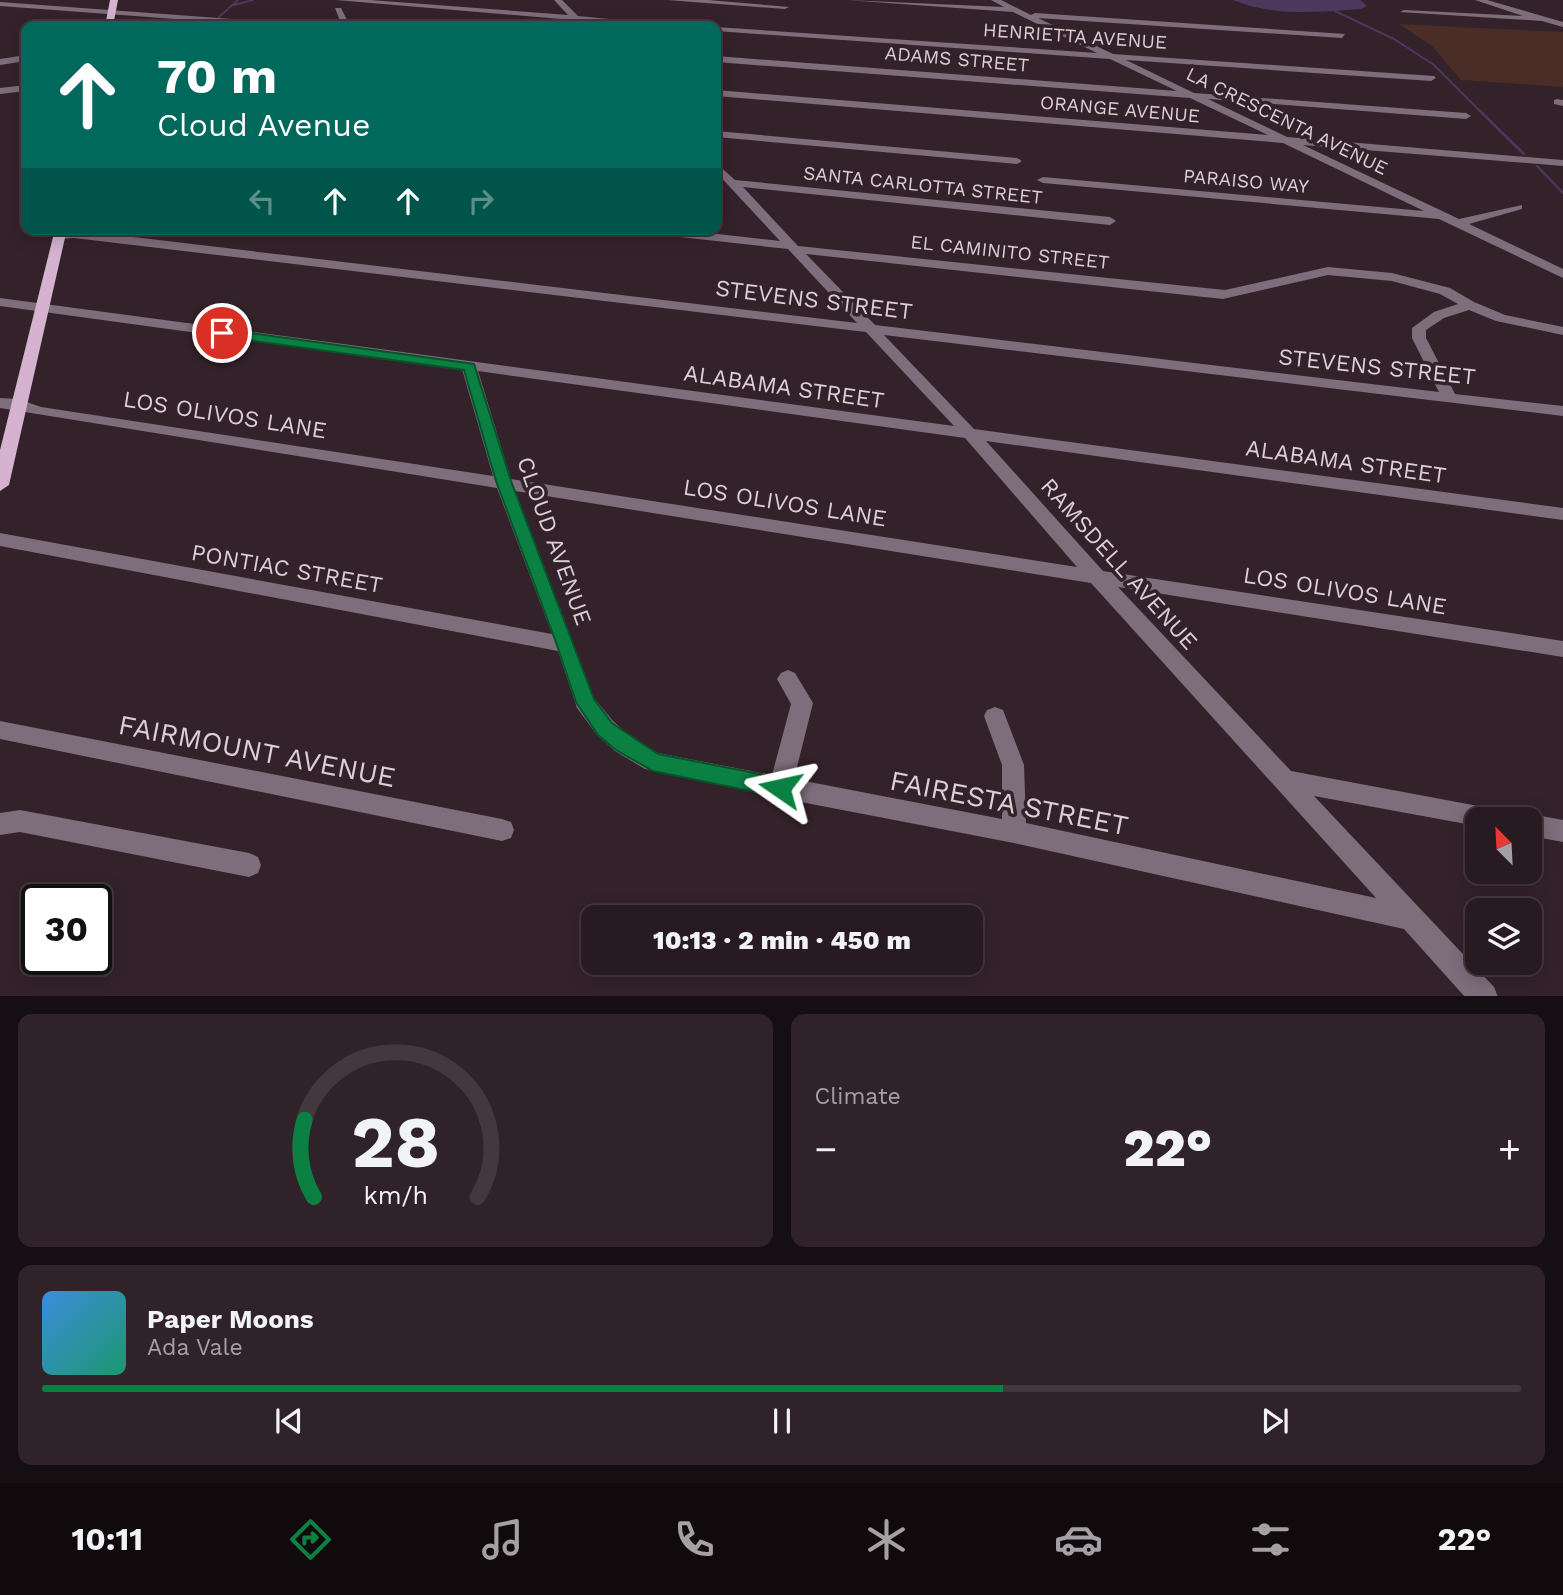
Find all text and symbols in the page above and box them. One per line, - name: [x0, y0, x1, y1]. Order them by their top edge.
- street label: HENRIETTA AVENUE: [982, 18, 1168, 54]
- street label: ADAMS STREET: [884, 41, 1030, 77]
- text: 70 m: [157, 47, 277, 105]
- icon: ahead: [42, 49, 133, 140]
- street label: LA CRESCENTA AVENUE: [1182, 62, 1392, 180]
- street label: ORANGE AVENUE: [1039, 91, 1201, 127]
- text: Cloud Avenue: [157, 106, 371, 144]
- street label: SANTA CARLOTTA STREET: [802, 161, 1044, 209]
- street label: PARAISO WAY: [1182, 164, 1310, 198]
- icon: left: [243, 182, 281, 220]
- icon: ahead: [316, 182, 354, 220]
- icon: ahead: [389, 182, 427, 220]
- icon: right: [462, 182, 500, 220]
- street label: EL CAMINITO STREET: [910, 230, 1110, 274]
- street label: STEVENS STREET: [714, 275, 914, 325]
- pin: [192, 303, 252, 363]
- icon: arrive: [203, 314, 241, 352]
- street label: STEVENS STREET: [1277, 343, 1477, 391]
- street label: ALABAMA STREET: [682, 360, 886, 414]
- street label: LOS OLIVOS LANE: [121, 386, 329, 444]
- street label: ALABAMA STREET: [1244, 435, 1448, 489]
- street label: CLOUD AVENUE: [511, 453, 597, 629]
- street label: RAMSDELL AVENUE: [1035, 473, 1203, 655]
- street label: LOS OLIVOS LANE: [681, 474, 889, 532]
- street label: PONTIAC STREET: [189, 539, 385, 599]
- street label: LOS OLIVOS LANE: [1241, 562, 1449, 620]
- street label: FAIRMOUNT AVENUE: [116, 708, 398, 794]
- position arrow: [743, 751, 817, 825]
- street label: FAIRESTA STREET: [887, 764, 1131, 842]
- north arrow: [1465, 807, 1542, 884]
- map controls: [1465, 807, 1542, 975]
- speed limit sign: 30: [21, 884, 112, 975]
- button: layers: [1465, 898, 1542, 975]
- text: 10:13 · 2 min · 450 m: [653, 925, 911, 955]
- text: Climate: [815, 1083, 901, 1110]
- text: 28: [351, 1099, 440, 1185]
- text: 22°: [1123, 1118, 1212, 1179]
- text: −: [815, 1127, 837, 1171]
- text: +: [1498, 1127, 1521, 1171]
- text: km/h: [363, 1180, 427, 1209]
- text: Paper Moons: [147, 1304, 314, 1334]
- text: Ada Vale: [147, 1334, 243, 1361]
- icon: previous: [270, 1402, 308, 1440]
- icon: pause: [763, 1402, 801, 1440]
- icon: next: [1256, 1402, 1294, 1440]
- icon: directions: [286, 1515, 335, 1564]
- icon: music: [478, 1515, 527, 1564]
- icon: phone: [670, 1515, 719, 1564]
- icon: climate: [862, 1515, 911, 1564]
- icon: car: [1054, 1515, 1103, 1564]
- icon: filters: [1246, 1515, 1295, 1564]
- text: 10:11: [71, 1520, 143, 1558]
- text: 22°: [1437, 1520, 1491, 1558]

